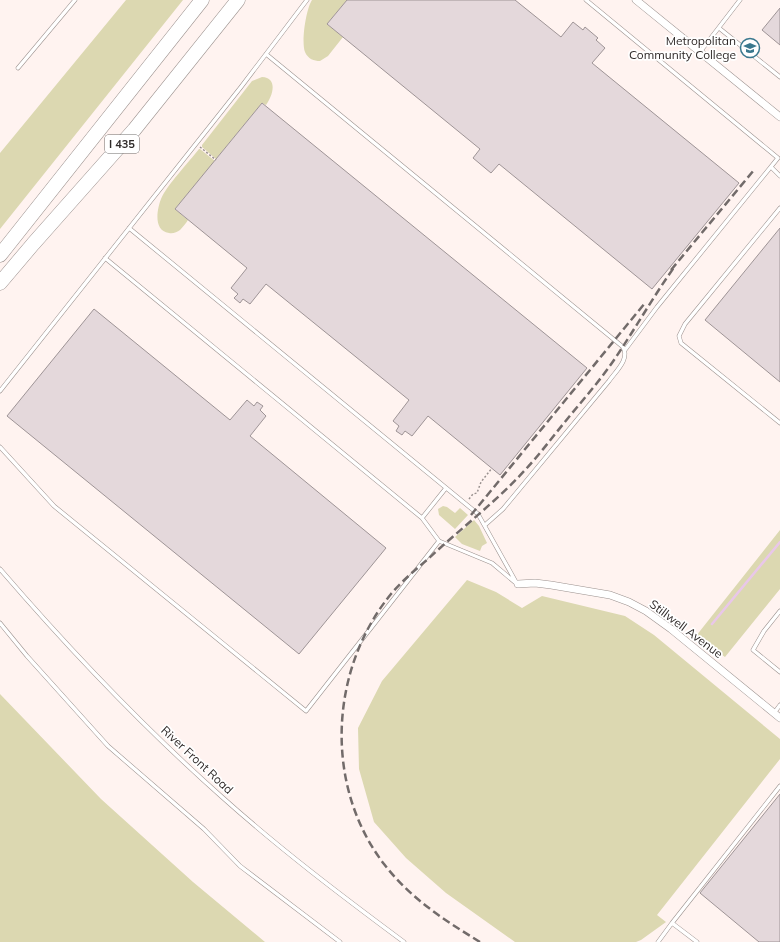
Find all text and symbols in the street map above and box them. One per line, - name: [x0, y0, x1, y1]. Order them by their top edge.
- place label: Metropolitan Community College: [629, 33, 736, 62]
- school or university icon: Metropolitan Community College: [739, 37, 761, 59]
- road number: I 435: [105, 135, 139, 153]
- street label: Stillwell Avenue: [647, 596, 726, 661]
- street label: River Front Road: [158, 722, 236, 797]

